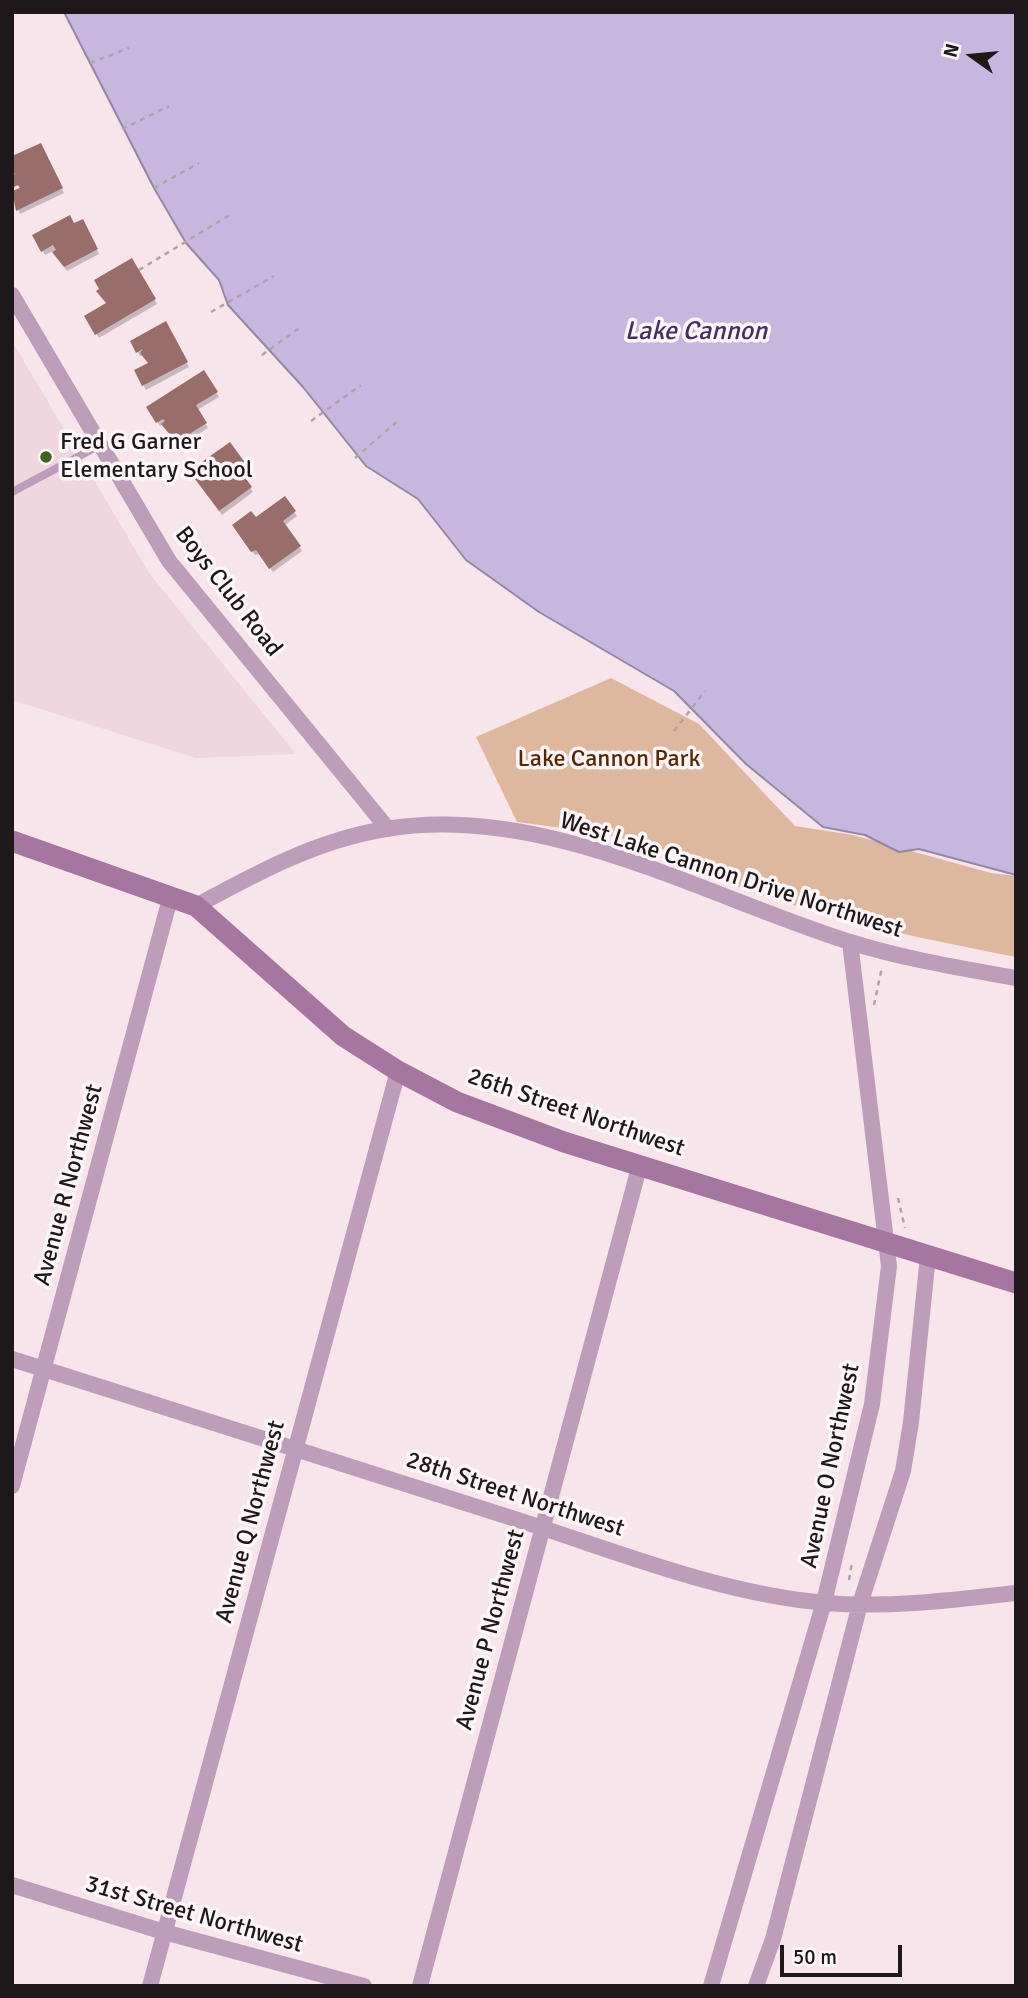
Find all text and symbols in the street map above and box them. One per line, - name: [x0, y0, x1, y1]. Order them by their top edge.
- north arrow: [937, 21, 1007, 91]
- text: N: [938, 41, 965, 60]
- water label: Lake Cannon: [625, 316, 767, 348]
- place label: Fred G Garner Elementary School: [60, 429, 253, 485]
- marker: Fred G Garner Elementary School: [38, 449, 54, 465]
- street label: Boys Club Road: [168, 521, 288, 663]
- park label: Lake Cannon Park: [518, 746, 700, 774]
- street label: West Lake Cannon Drive Northwest: [556, 807, 906, 945]
- street label: 26th Street Northwest: [464, 1062, 688, 1164]
- street label: Avenue R Northwest: [28, 1081, 110, 1289]
- street label: Avenue O Northwest: [795, 1361, 867, 1571]
- street label: Avenue Q Northwest: [210, 1418, 292, 1626]
- street label: 28th Street Northwest: [402, 1446, 628, 1544]
- street label: Avenue P Northwest: [450, 1527, 532, 1733]
- street label: 31st Street Northwest: [82, 1870, 306, 1960]
- scale bar: [783, 1932, 906, 1976]
- text: 50 m: [793, 1944, 837, 1970]

